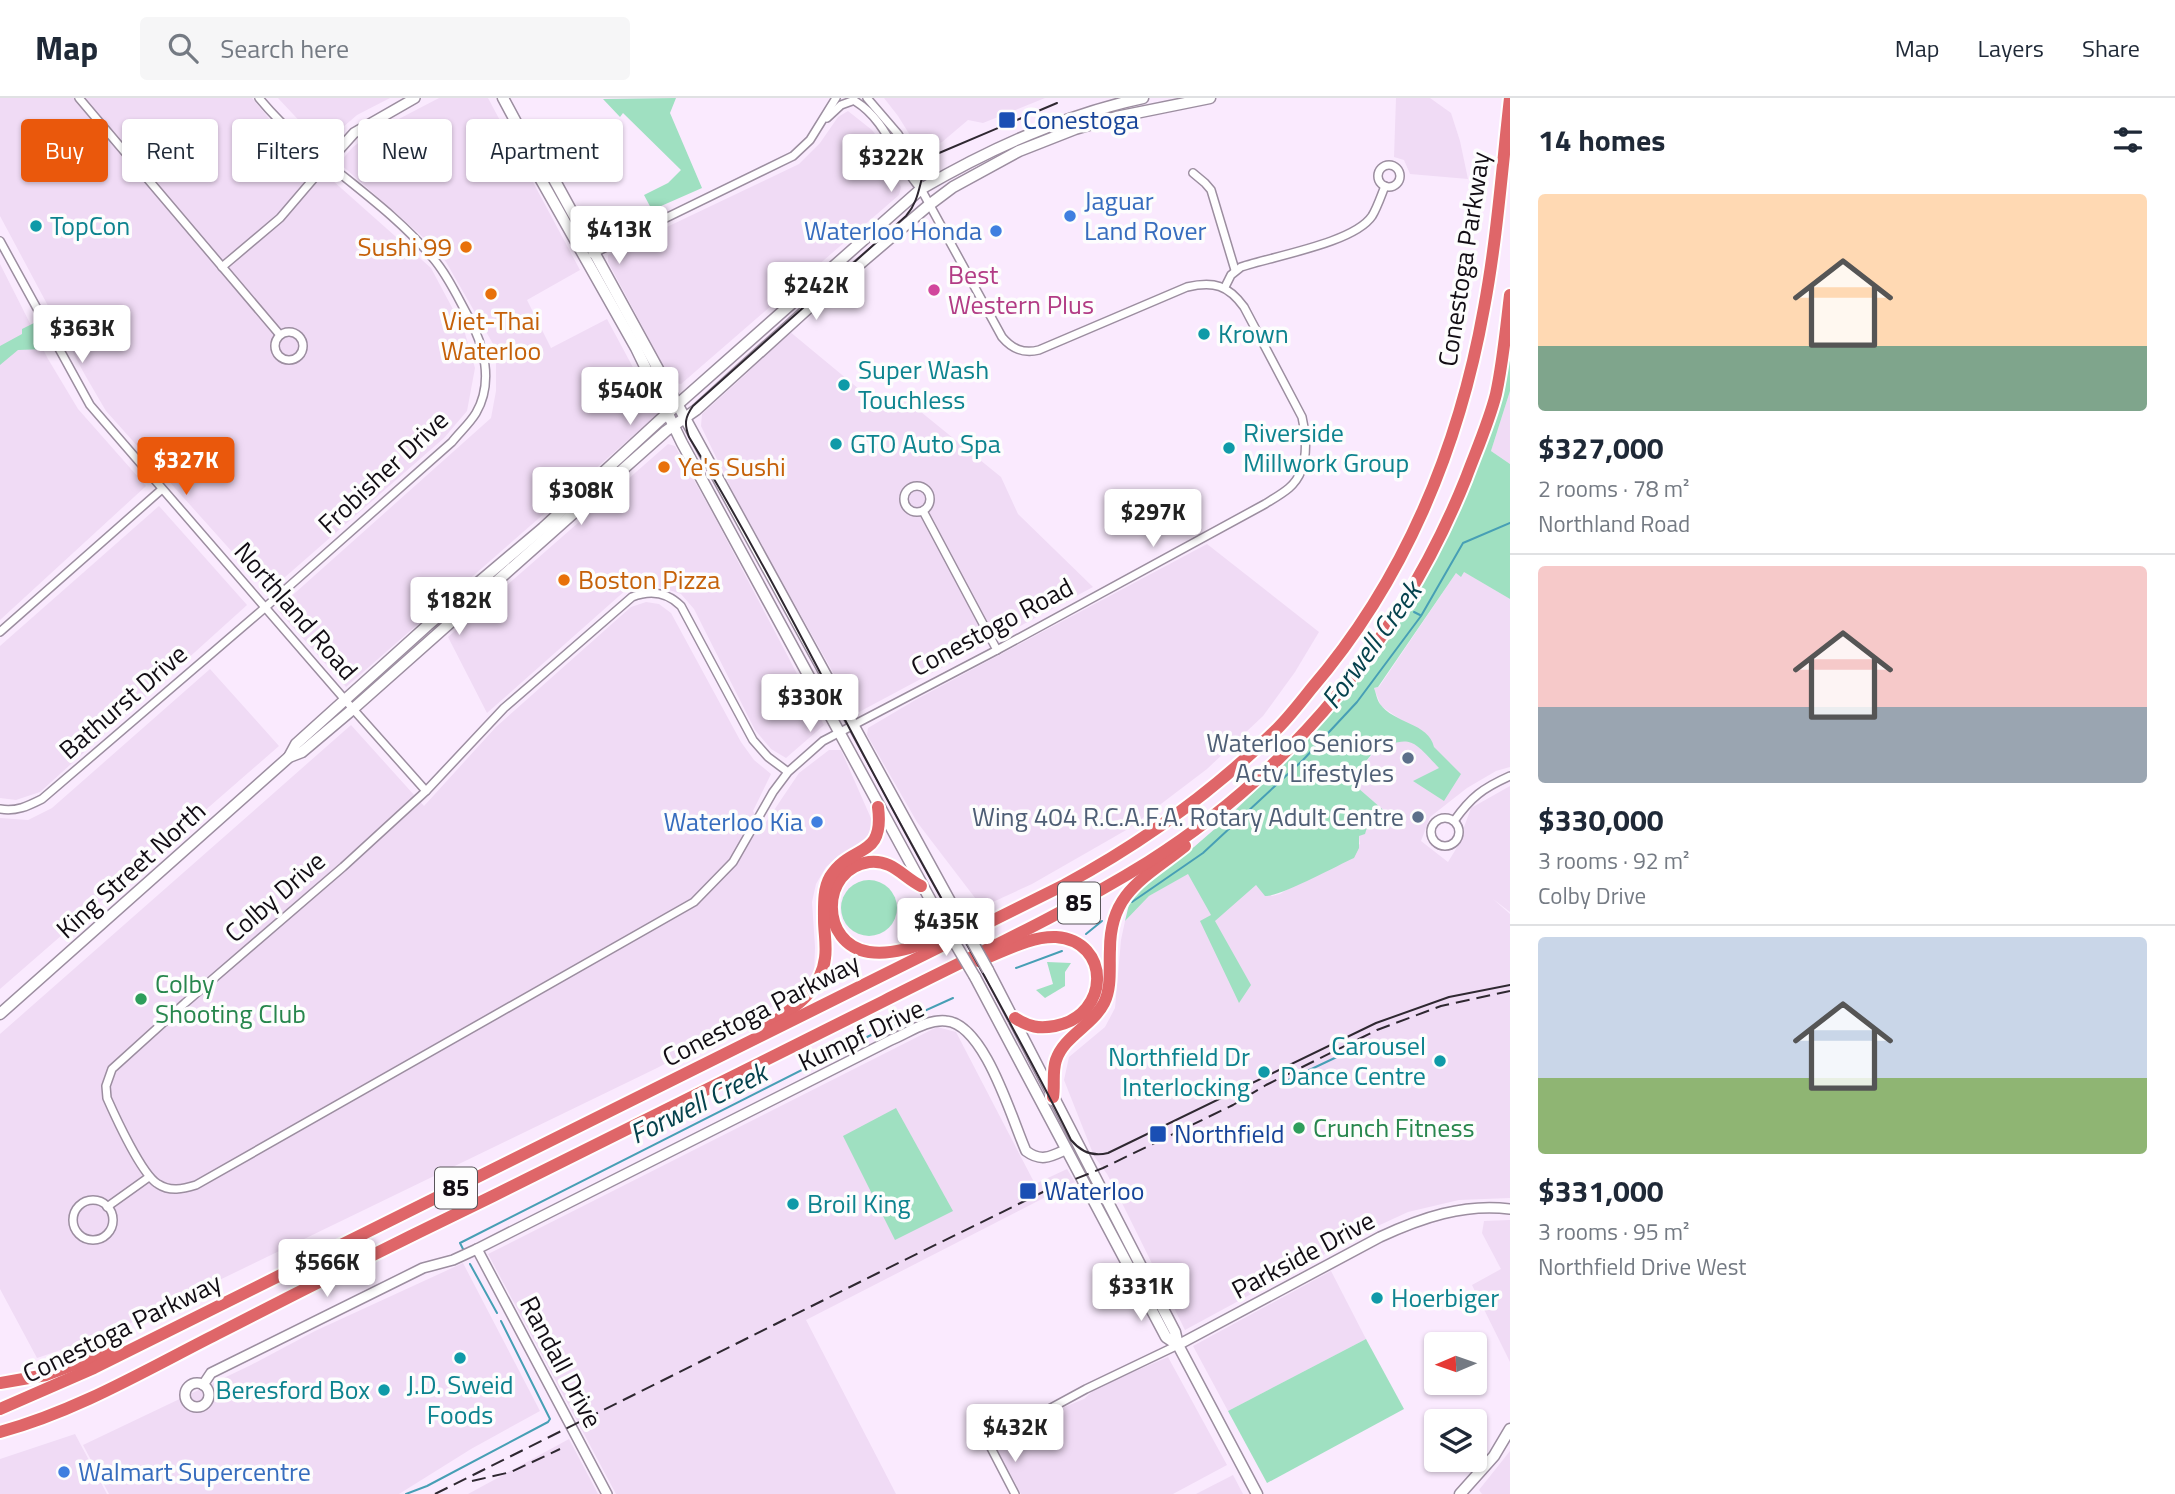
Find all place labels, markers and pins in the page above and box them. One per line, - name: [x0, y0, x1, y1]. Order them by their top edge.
- place label: Conestoga: [1023, 100, 1139, 139]
- marker: Conestoga: [997, 110, 1017, 130]
- pin: $322K: [842, 134, 940, 194]
- place label: Jaguar Land Rover: [1084, 181, 1207, 250]
- place label: TopCon: [50, 206, 130, 245]
- pin: $413K: [570, 206, 668, 266]
- marker: Jaguar Land Rover: [1062, 208, 1078, 224]
- place label: Waterloo Honda: [804, 211, 982, 250]
- marker: TopCon: [28, 218, 44, 234]
- marker: Waterloo Honda: [988, 223, 1004, 239]
- place label: Sushi 99: [358, 227, 452, 266]
- marker: Sushi 99: [458, 239, 474, 255]
- place label: Best Western Plus: [948, 255, 1094, 324]
- pin: $242K: [767, 262, 865, 322]
- marker: Best Western Plus: [926, 282, 942, 298]
- marker: Viet-Thai Waterloo: [483, 286, 499, 302]
- place label: Viet-Thai Waterloo: [441, 301, 541, 370]
- pin: $363K: [33, 306, 131, 365]
- place label: Krown: [1218, 314, 1289, 353]
- marker: Krown: [1196, 326, 1212, 342]
- place label: Super Wash Touchless: [858, 350, 989, 419]
- pin: $540K: [581, 368, 679, 427]
- marker: Super Wash Touchless: [836, 377, 852, 393]
- place label: Riverside Millwork Group: [1243, 413, 1409, 482]
- place label: GTO Auto Spa: [850, 424, 1001, 463]
- marker: GTO Auto Spa: [828, 436, 844, 452]
- pin: $327K: [137, 438, 235, 497]
- marker: Riverside Millwork Group: [1221, 440, 1237, 456]
- place label: Ye's Sushi: [678, 447, 786, 486]
- marker: Ye's Sushi: [656, 459, 672, 475]
- pin: $308K: [532, 468, 630, 527]
- pin: $297K: [1104, 490, 1202, 549]
- place label: Boston Pizza: [578, 560, 720, 599]
- marker: Boston Pizza: [556, 572, 572, 588]
- pin: $182K: [410, 578, 508, 637]
- pin: $330K: [761, 674, 859, 734]
- place label: Waterloo Seniors Actv Lifestyles: [1206, 723, 1394, 792]
- marker: Waterloo Seniors Actv Lifestyles: [1400, 750, 1416, 766]
- place label: Wing 404 R.C.A.F.A. Rotary Adult Centre: [972, 797, 1404, 836]
- place label: Waterloo Kia: [663, 802, 803, 841]
- marker: Wing 404 R.C.A.F.A. Rotary Adult Centre: [1410, 809, 1426, 825]
- marker: Waterloo Kia: [809, 814, 825, 830]
- pin: $435K: [897, 898, 995, 958]
- place label: Colby Shooting Club: [155, 964, 306, 1033]
- marker: Colby Shooting Club: [133, 991, 149, 1007]
- place label: Carousel Dance Centre: [1280, 1026, 1426, 1095]
- place label: Northfield Dr Interlocking: [1108, 1037, 1250, 1106]
- marker: Carousel Dance Centre: [1432, 1053, 1448, 1069]
- marker: Northfield Dr Interlocking: [1256, 1064, 1272, 1080]
- place label: Crunch Fitness: [1313, 1108, 1475, 1147]
- place label: Northfield: [1174, 1114, 1284, 1153]
- marker: Crunch Fitness: [1291, 1120, 1307, 1136]
- marker: Northfield: [1148, 1124, 1168, 1144]
- place label: Waterloo: [1044, 1171, 1144, 1210]
- marker: Waterloo: [1018, 1181, 1038, 1201]
- place label: Broil King: [807, 1184, 911, 1223]
- marker: Broil King: [785, 1196, 801, 1212]
- pin: $566K: [278, 1240, 376, 1299]
- pin: $331K: [1092, 1264, 1190, 1323]
- place label: Hoerbiger: [1391, 1278, 1499, 1317]
- marker: Hoerbiger: [1369, 1290, 1385, 1306]
- marker: J.D. Sweid Foods: [452, 1350, 468, 1366]
- place label: J.D. Sweid Foods: [407, 1365, 513, 1434]
- place label: Beresford Box: [215, 1370, 370, 1409]
- marker: Beresford Box: [376, 1382, 392, 1398]
- pin: $432K: [966, 1404, 1064, 1464]
- place label: Walmart Supercentre: [78, 1452, 311, 1491]
- marker: Walmart Supercentre: [56, 1464, 72, 1480]

